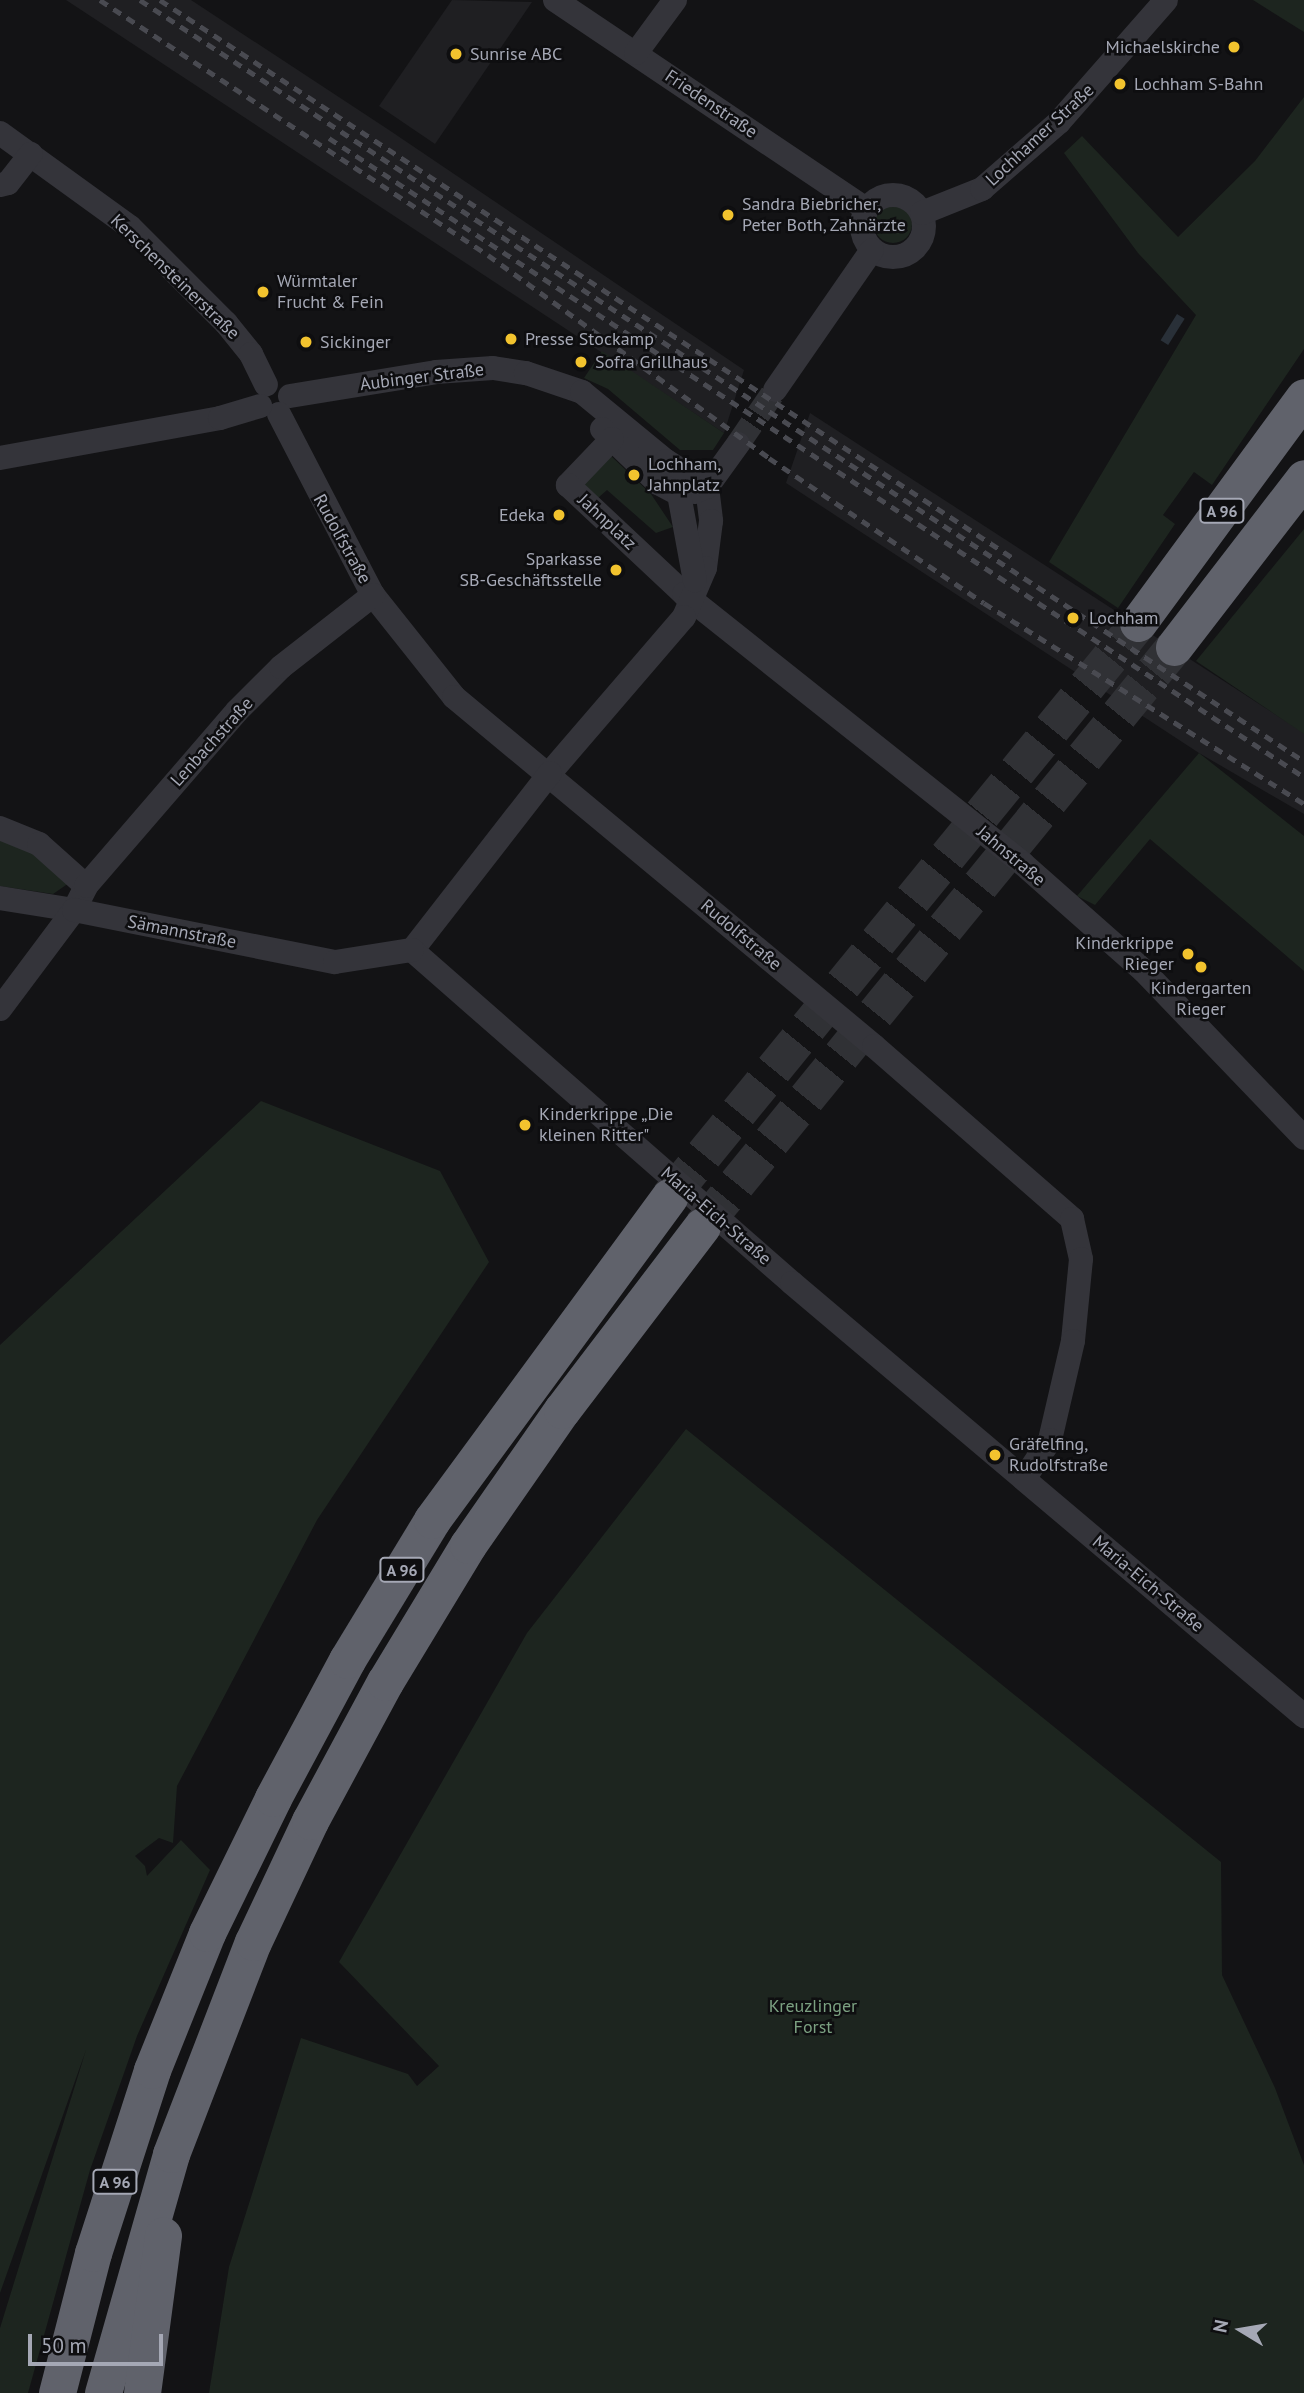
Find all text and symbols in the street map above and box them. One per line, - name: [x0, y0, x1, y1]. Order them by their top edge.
- place label: Michaelskirche: [1105, 36, 1220, 58]
- marker: Michaelskirche: [1226, 39, 1242, 55]
- place label: Sunrise ABC: [470, 43, 563, 65]
- marker: Sunrise ABC: [448, 46, 464, 62]
- street label: Friedenstraße: [661, 65, 761, 143]
- place label: Lochham S-Bahn: [1134, 73, 1263, 95]
- marker: Lochham S-Bahn: [1112, 76, 1128, 92]
- street label: Lochhamer Straße: [982, 79, 1098, 191]
- place label: Sandra Biebricher, Peter Both, Zahnärzte: [742, 194, 908, 236]
- marker: Sandra Biebricher, Peter Both, Zahnärzte: [720, 207, 736, 223]
- street label: Kerschensteinerstraße: [106, 210, 244, 344]
- place label: Würmtaler Frucht & Fein: [277, 271, 384, 314]
- marker: Würmtaler Frucht & Fein: [255, 284, 271, 300]
- place label: Presse Stockamp: [525, 328, 654, 350]
- place label: Sickinger: [320, 331, 391, 353]
- marker: Presse Stockamp: [503, 331, 519, 347]
- marker: Sickinger: [298, 334, 314, 350]
- place label: Sofra Grillhaus: [595, 351, 708, 373]
- marker: Sofra Grillhaus: [573, 354, 589, 370]
- street label: Aubinger Straße: [359, 359, 485, 395]
- place label: Lochham, Jahnplatz: [648, 454, 721, 496]
- marker: Lochham, Jahnplatz: [626, 467, 642, 483]
- street label: Rudolfstraße: [309, 490, 375, 588]
- street label: Jahnplatz: [573, 490, 641, 554]
- road number: A 96: [1198, 498, 1246, 524]
- place label: Edeka: [499, 504, 545, 526]
- marker: Edeka: [551, 507, 567, 523]
- place label: Sparkasse SB-Geschäftsstelle: [459, 549, 602, 592]
- marker: Sparkasse SB-Geschäftsstelle: [608, 562, 624, 578]
- place label: Lochham: [1089, 607, 1158, 629]
- marker: Lochham: [1063, 608, 1083, 628]
- street label: Lenbachstraße: [166, 693, 258, 791]
- street label: Jahnstraße: [973, 821, 1049, 891]
- street label: Rudolfstraße: [696, 895, 786, 975]
- street label: Sämannstraße: [126, 911, 238, 953]
- place label: Kinderkrippe Rieger: [1075, 933, 1174, 976]
- marker: Kinderkrippe Rieger: [1180, 946, 1196, 962]
- marker: Kindergarten Rieger: [1193, 959, 1209, 975]
- place label: Kindergarten Rieger: [1151, 978, 1251, 1020]
- place label: Kinderkrippe „Die kleinen Ritter": [539, 1104, 674, 1146]
- marker: Kinderkrippe „Die kleinen Ritter": [517, 1117, 533, 1133]
- street label: Maria-Eich-Straße: [656, 1162, 776, 1270]
- place label: Gräfelfing, Rudolfstraße: [1009, 1434, 1108, 1476]
- marker: Gräfelfing, Rudolfstraße: [987, 1447, 1003, 1463]
- street label: Maria-Eich-Straße: [1088, 1531, 1208, 1637]
- road number: A 96: [378, 1558, 426, 1582]
- park label: Kreuzlinger Forst: [769, 1996, 857, 2038]
- road number: A 96: [90, 2170, 140, 2194]
- north arrow: [1206, 2295, 1276, 2365]
- text: N: [1207, 2318, 1233, 2334]
- scale bar: [32, 2320, 166, 2364]
- text: 50 m: [41, 2332, 87, 2359]

